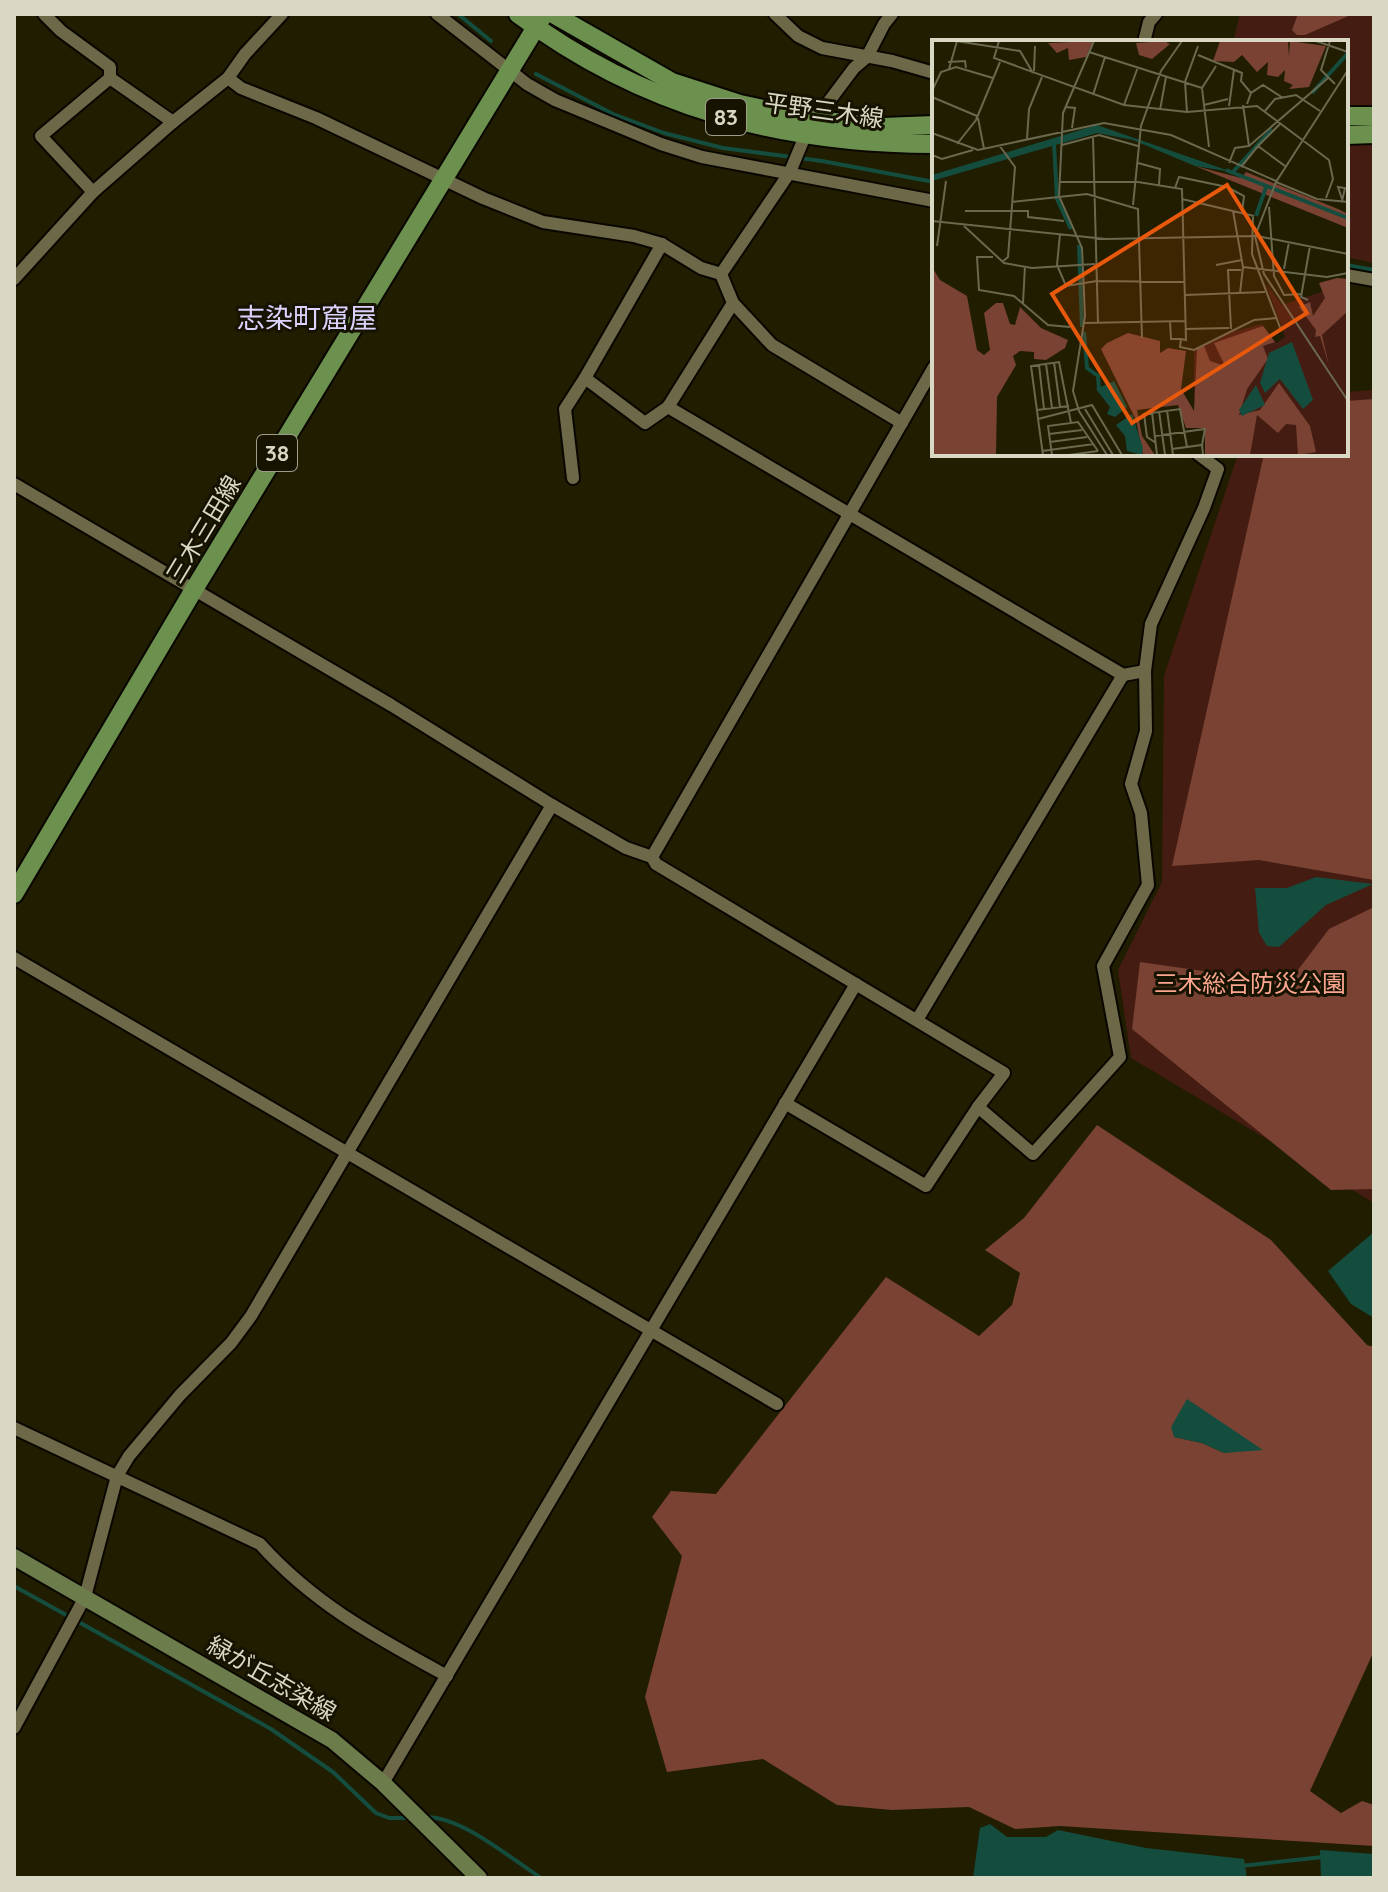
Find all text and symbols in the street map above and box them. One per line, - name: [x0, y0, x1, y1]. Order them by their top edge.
- inset map: [932, 40, 1348, 456]
- street label: 平野三木線: [762, 87, 886, 133]
- road number: 83: [706, 99, 746, 135]
- district label: 志染町窟屋: [237, 300, 377, 335]
- road number: 38: [257, 435, 297, 471]
- street label: 三木三田線: [159, 470, 247, 588]
- park label: 三木総合防災公園: [1154, 968, 1346, 998]
- street label: 緑が丘志染線: [202, 1629, 342, 1727]

